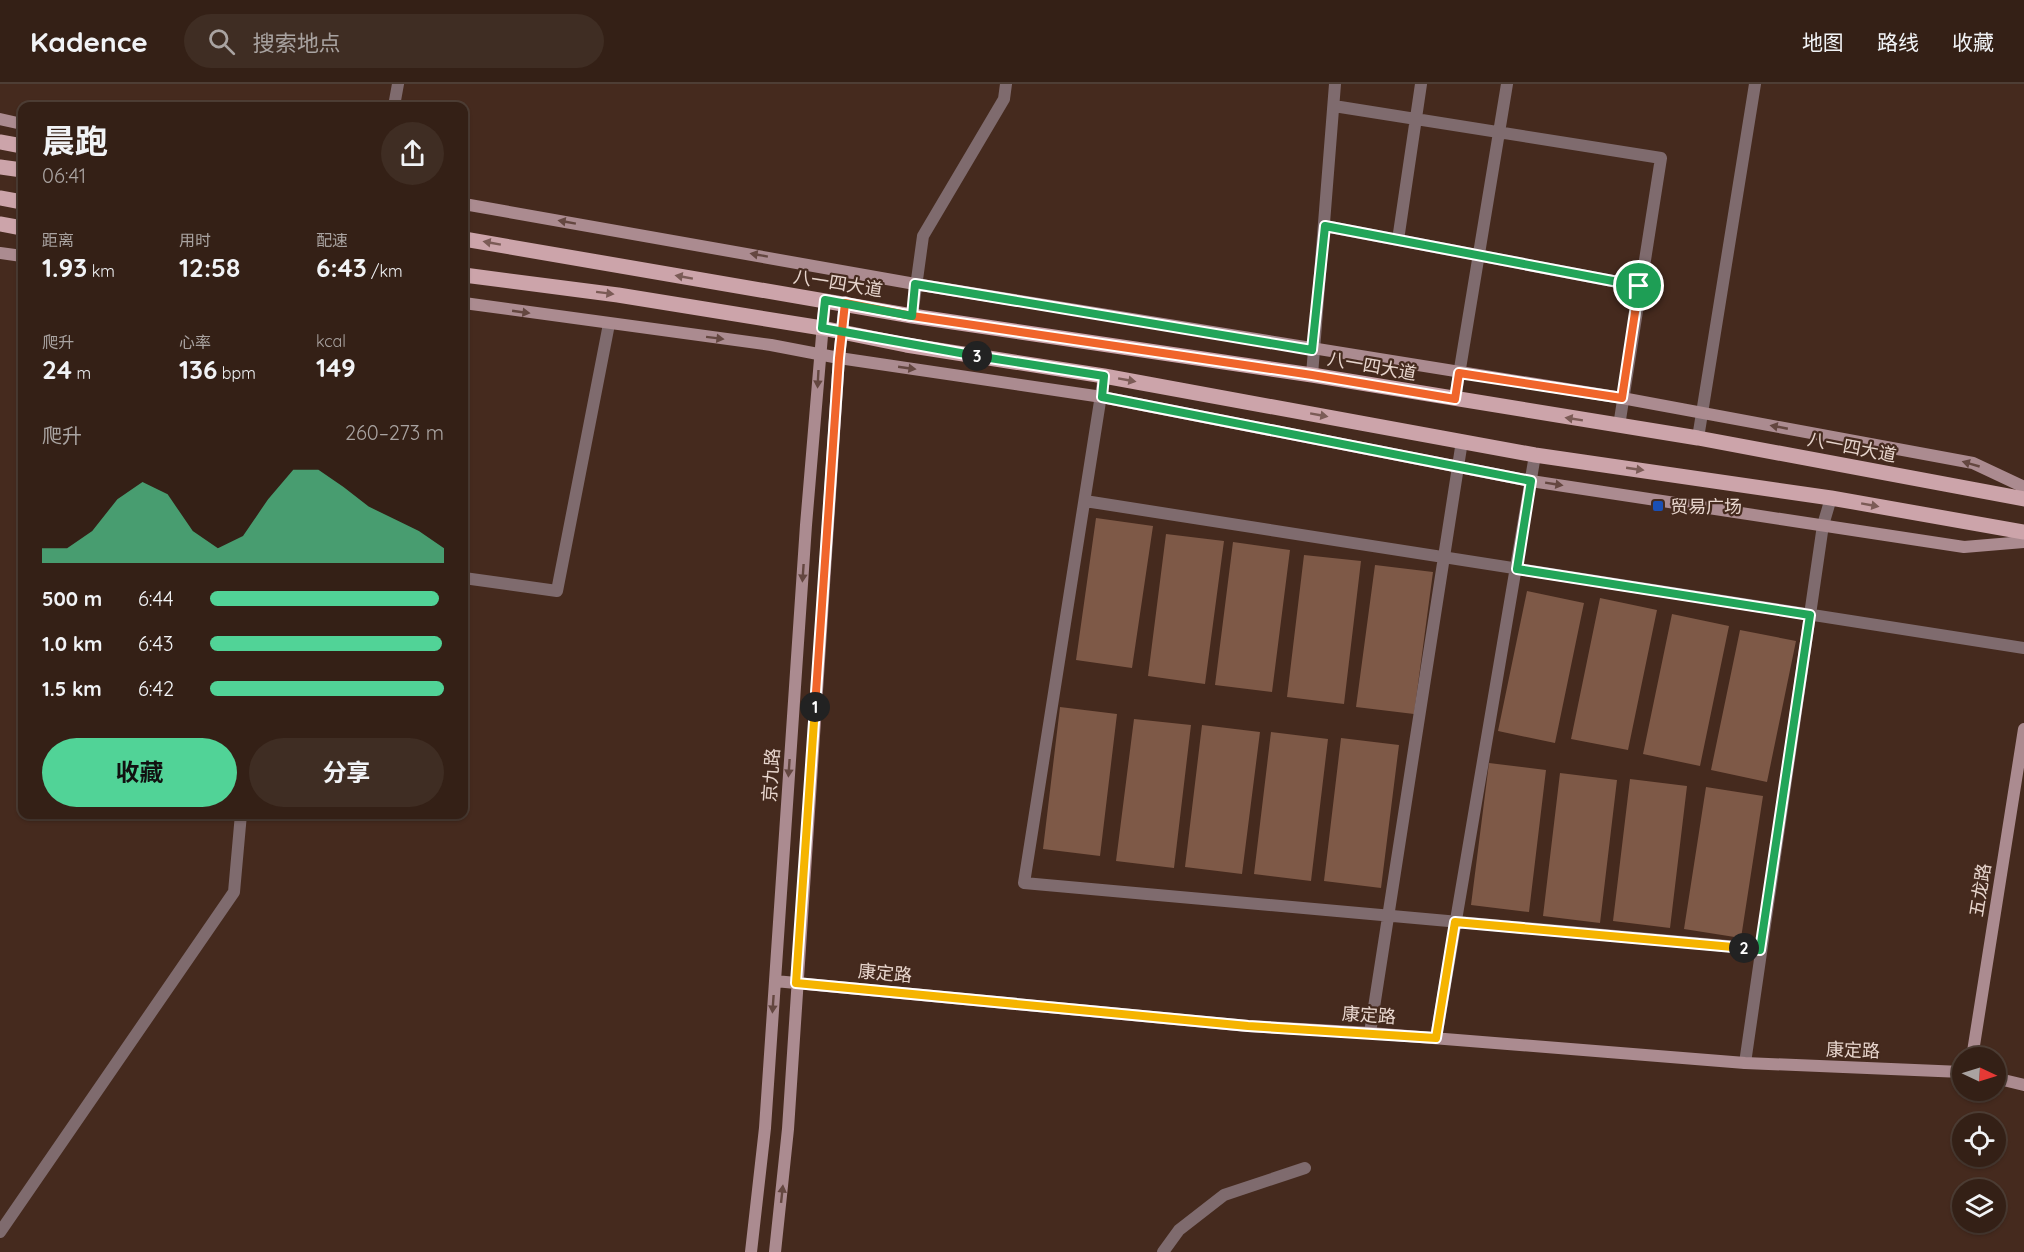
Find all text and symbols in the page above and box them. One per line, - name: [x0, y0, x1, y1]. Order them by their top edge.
- search box: [184, 14, 604, 68]
- text: Kadence: [30, 24, 148, 59]
- icon: search: [205, 25, 238, 58]
- text: 搜索地点: [253, 29, 341, 57]
- text: 地图: [1802, 29, 1844, 55]
- text: 路线: [1877, 29, 1919, 55]
- text: 收藏: [1952, 29, 1994, 55]
- text: 晨跑: [42, 120, 108, 161]
- button: share: [381, 122, 444, 185]
- text: 06:41: [42, 163, 86, 188]
- one-way arrow: [557, 217, 576, 226]
- text: 距离: [42, 230, 74, 250]
- text: 用时: [179, 230, 211, 250]
- text: 配速: [316, 230, 348, 250]
- one-way arrow: [482, 239, 501, 248]
- one-way arrow: [749, 250, 768, 259]
- text: 1.93: [42, 251, 87, 284]
- text: 12:58: [179, 251, 240, 284]
- text: 6:43: [316, 251, 367, 284]
- pin: [1613, 260, 1664, 311]
- text: km: [87, 261, 115, 281]
- text: /km: [367, 261, 403, 281]
- street label: 八一四大道: [792, 265, 884, 301]
- icon: arrive: [1622, 269, 1655, 302]
- one-way arrow: [674, 272, 693, 281]
- one-way arrow: [595, 289, 614, 298]
- one-way arrow: [512, 307, 531, 316]
- text: kcal: [316, 331, 346, 351]
- text: 爬升: [42, 332, 74, 352]
- text: 心率: [179, 332, 211, 352]
- one-way arrow: [705, 333, 724, 342]
- pin: 3: [962, 341, 992, 371]
- text: 3: [973, 346, 981, 366]
- street label: 八一四大道: [1326, 347, 1418, 385]
- text: 149: [316, 351, 356, 384]
- text: 24: [42, 353, 72, 386]
- text: 136: [179, 353, 217, 386]
- text: m: [72, 363, 91, 383]
- text: bpm: [217, 363, 256, 383]
- one-way arrow: [898, 364, 917, 373]
- one-way arrow: [813, 369, 822, 388]
- one-way arrow: [1118, 376, 1137, 385]
- one-way arrow: [1310, 411, 1329, 420]
- one-way arrow: [1564, 414, 1583, 423]
- text: 260–273 m: [345, 420, 444, 445]
- one-way arrow: [1770, 422, 1789, 431]
- text: 爬升: [42, 423, 82, 448]
- street label: 八一四大道: [1806, 427, 1898, 467]
- one-way arrow: [1962, 459, 1980, 468]
- one-way arrow: [1626, 465, 1645, 474]
- one-way arrow: [1544, 480, 1563, 489]
- place label: 贸易广场: [1670, 495, 1742, 518]
- marker: 贸易广场: [1651, 499, 1665, 513]
- one-way arrow: [1860, 501, 1879, 510]
- one-way arrow: [798, 564, 808, 583]
- text: 500 m: [42, 586, 102, 611]
- text: 6:44: [138, 586, 174, 611]
- text: 1.0 km: [42, 631, 102, 656]
- text: 6:43: [138, 631, 174, 656]
- text: 1.5 km: [42, 676, 102, 701]
- text: 6:42: [138, 676, 174, 701]
- pin: 1: [800, 692, 830, 722]
- text: 1: [812, 697, 818, 717]
- button: 收藏: [42, 738, 237, 807]
- button: 分享: [249, 738, 444, 807]
- street label: 京九路: [758, 747, 784, 803]
- one-way arrow: [785, 758, 794, 777]
- street label: 五龙路: [1964, 862, 1996, 918]
- pin: 2: [1729, 933, 1759, 963]
- text: 2: [1739, 938, 1749, 958]
- street label: 康定路: [857, 959, 913, 987]
- one-way arrow: [769, 995, 778, 1014]
- street label: 康定路: [1341, 1002, 1397, 1028]
- street label: 康定路: [1826, 1038, 1880, 1062]
- north arrow: [1952, 1047, 2006, 1101]
- map controls: [1952, 1047, 2006, 1233]
- button: locate: [1952, 1113, 2006, 1167]
- button: layers: [1952, 1179, 2006, 1233]
- one-way arrow: [777, 1184, 786, 1203]

